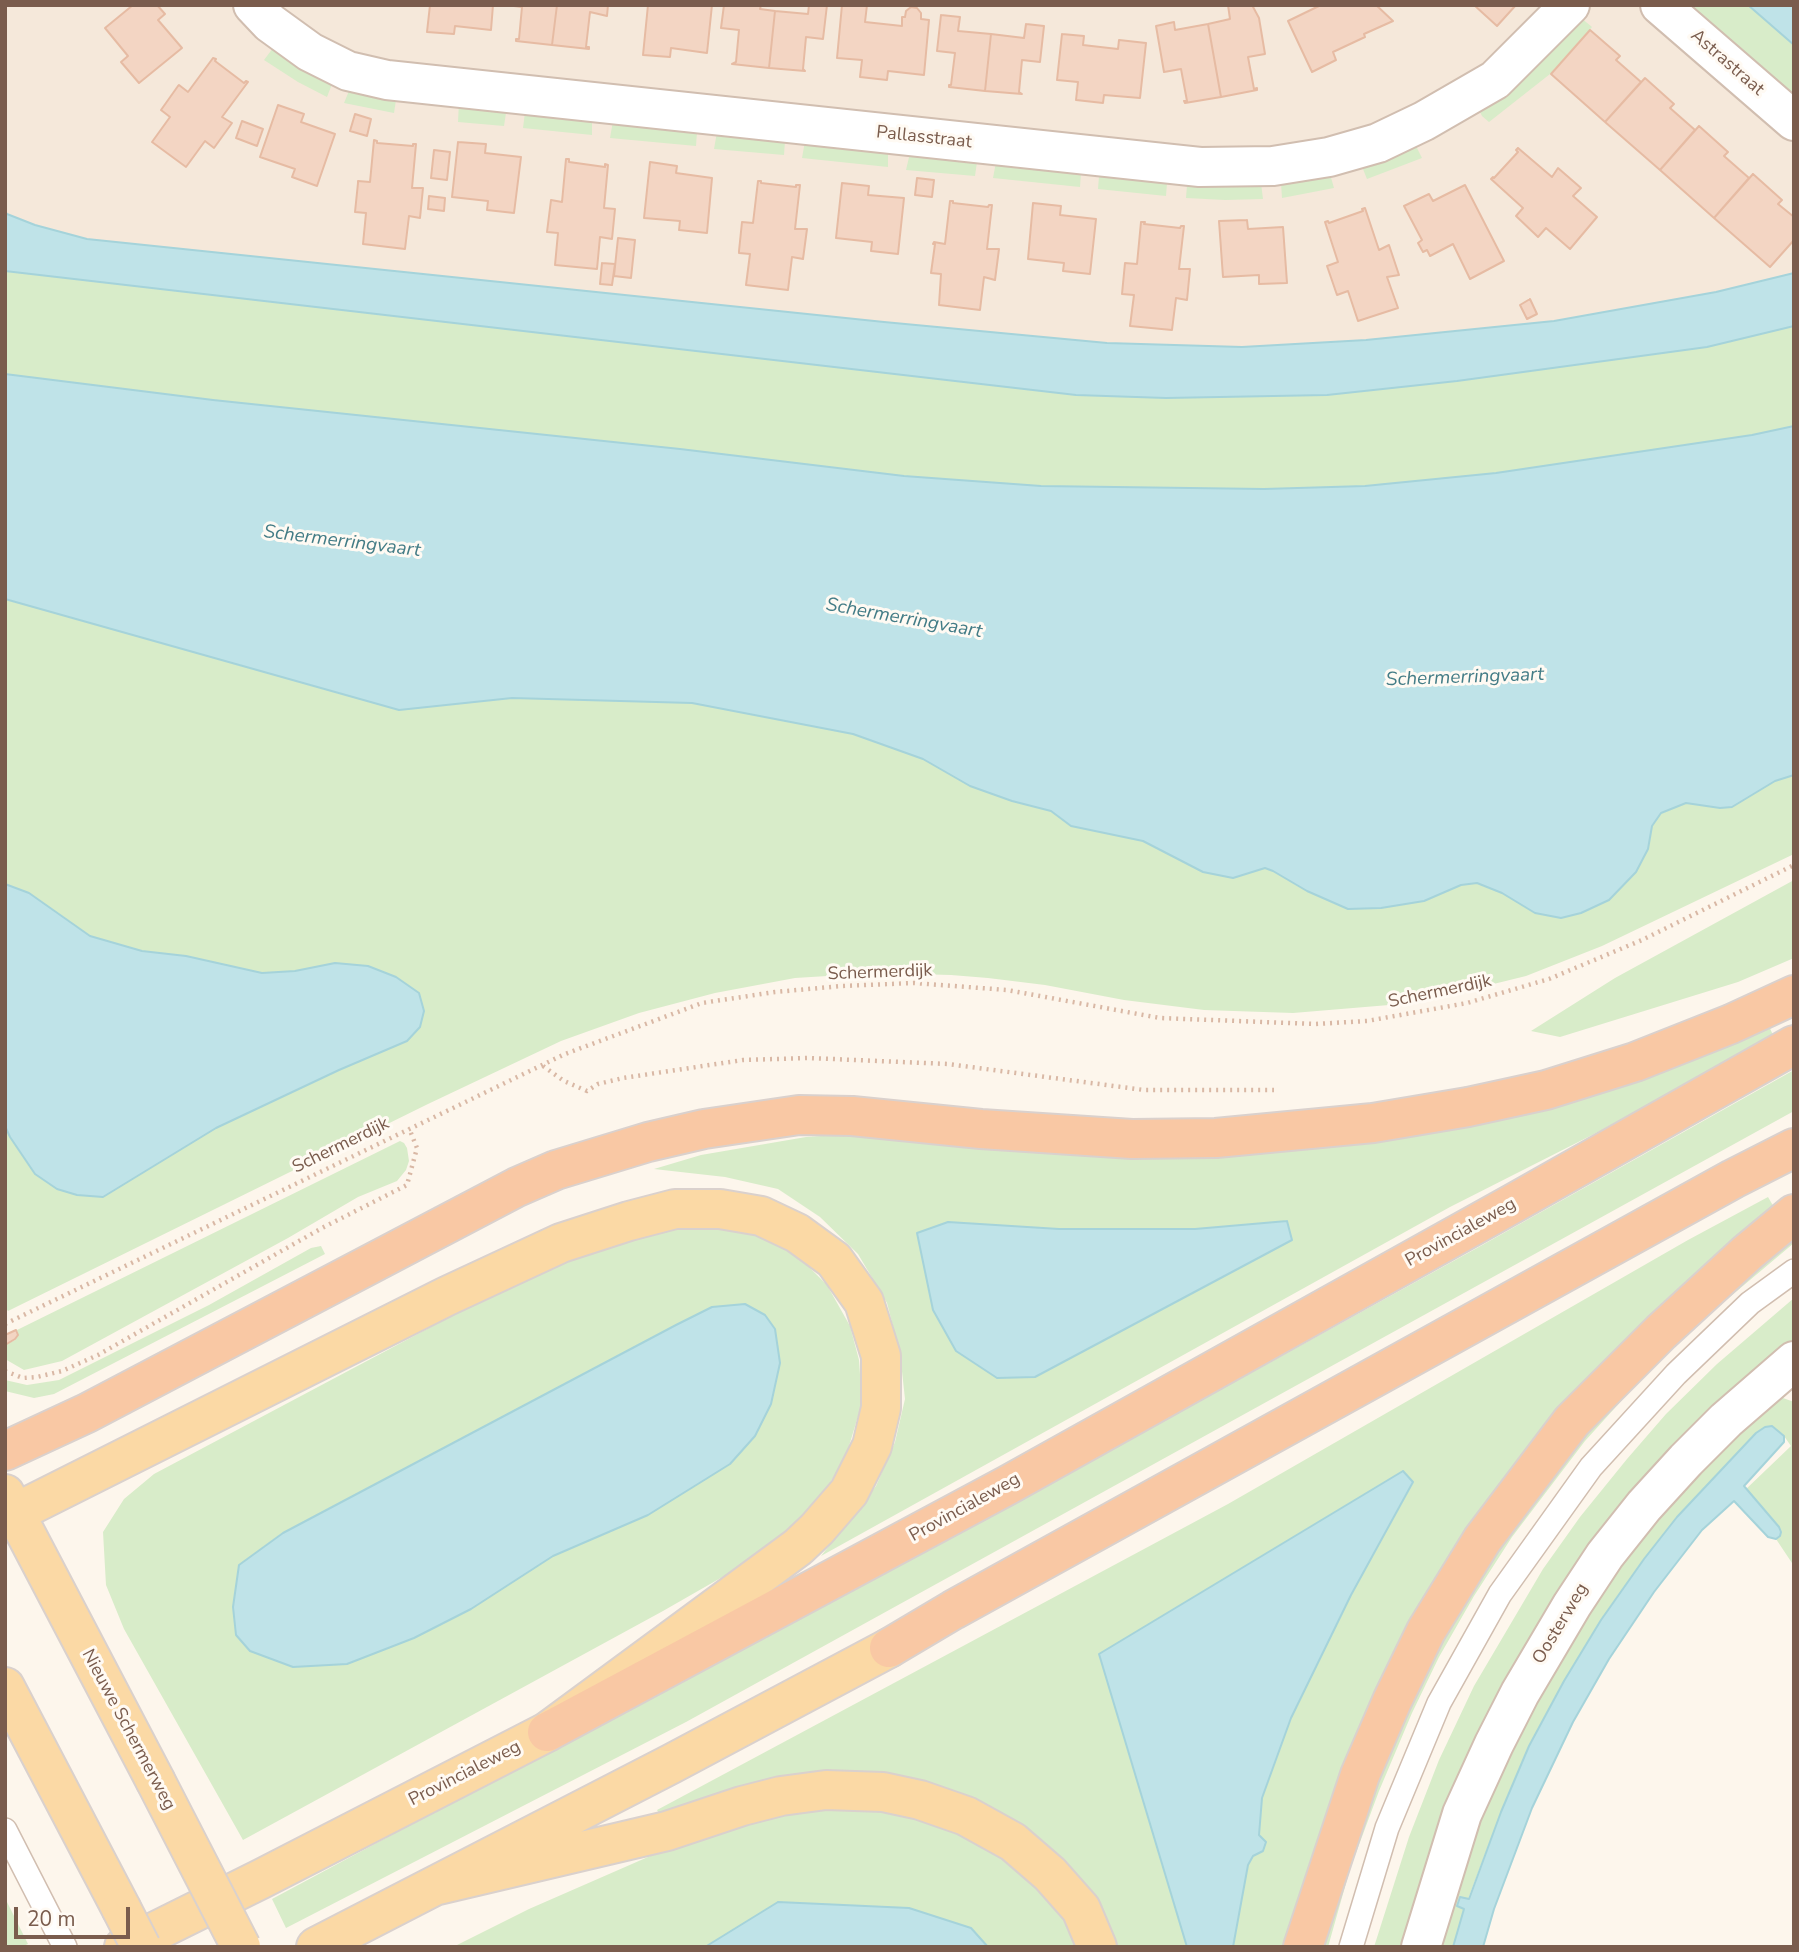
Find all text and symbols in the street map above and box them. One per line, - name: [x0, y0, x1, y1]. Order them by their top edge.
- street label: Astrastraat: [1686, 25, 1768, 101]
- street label: Pallasstraat: [875, 122, 973, 154]
- water label: Schermerringvaart: [262, 521, 422, 563]
- water label: Schermerringvaart: [824, 594, 984, 644]
- water label: Schermerringvaart: [1386, 664, 1544, 692]
- street label: Schermerdijk: [827, 960, 933, 986]
- street label: Schermerdijk: [1386, 971, 1494, 1013]
- street label: Schermerdijk: [289, 1113, 393, 1179]
- street label: Provincialeweg: [1402, 1194, 1520, 1272]
- street label: Provincialeweg: [906, 1469, 1024, 1547]
- street label: Oosterweg: [1528, 1580, 1594, 1668]
- street label: Nieuwe Schermerweg: [76, 1646, 180, 1814]
- street label: Provincialeweg: [405, 1736, 525, 1812]
- scale bar: [18, 1892, 133, 1936]
- text: 20 m: [27, 1905, 76, 1933]

